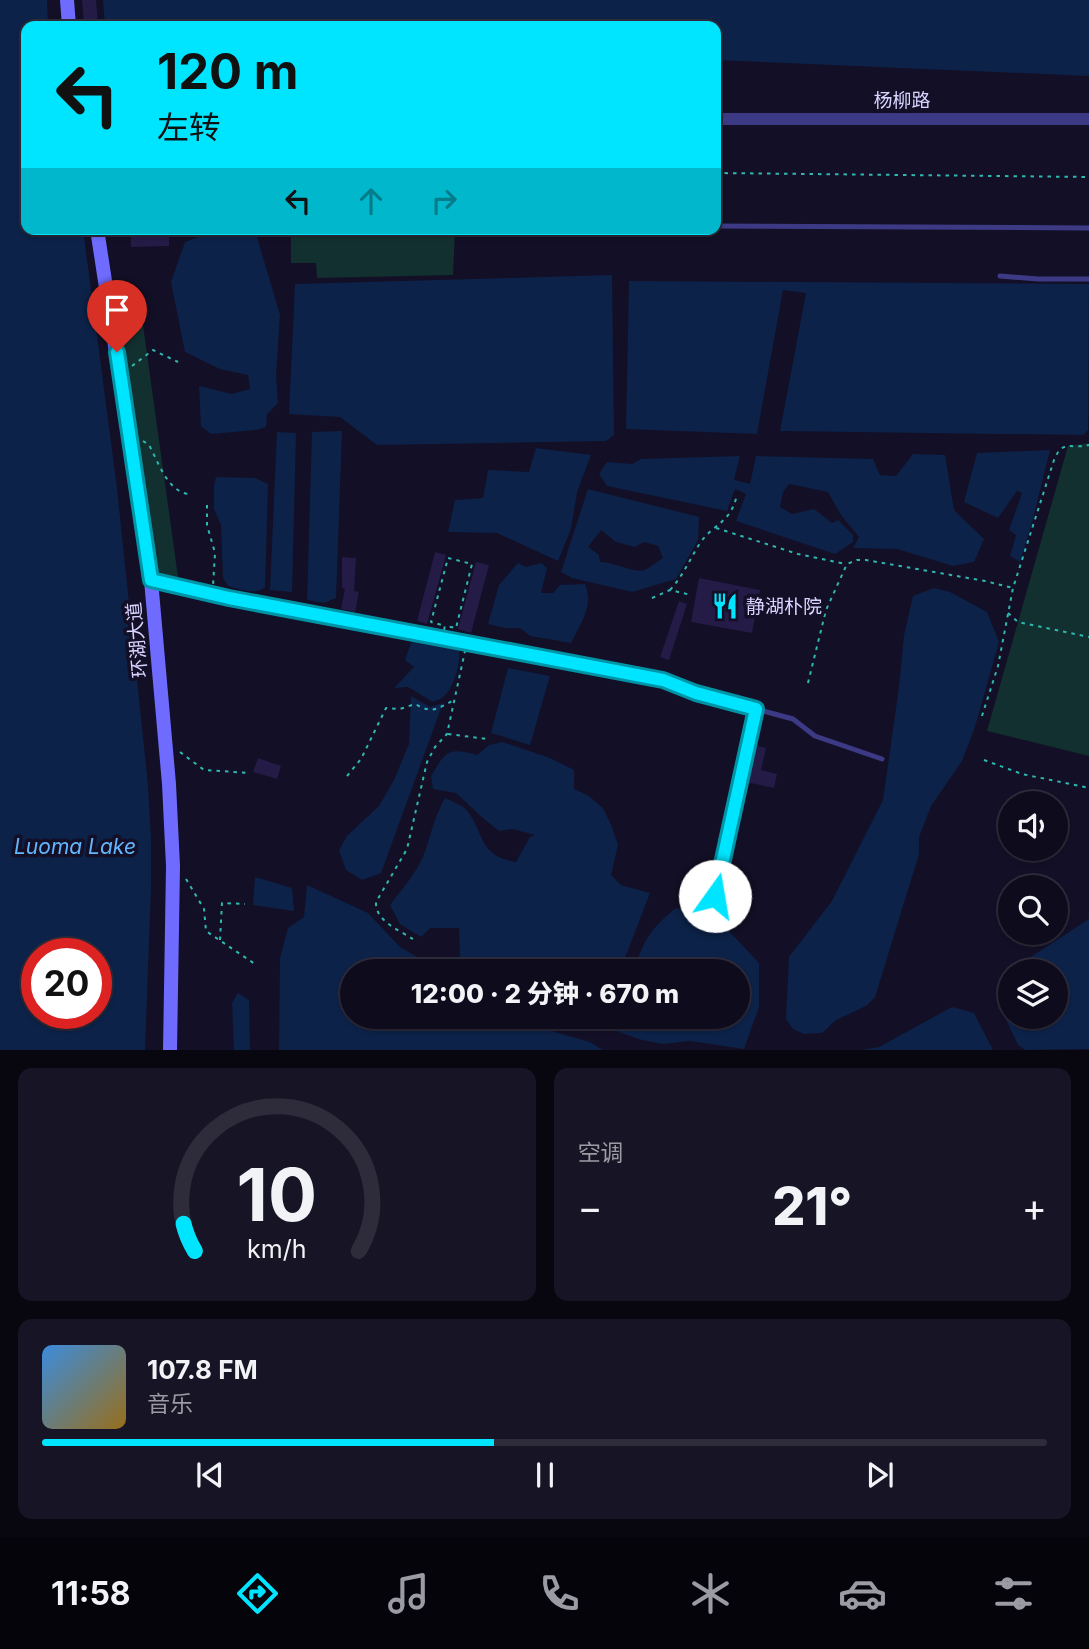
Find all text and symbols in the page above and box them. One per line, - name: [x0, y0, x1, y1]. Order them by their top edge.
- text: 120 m: [157, 42, 298, 101]
- icon: left: [42, 49, 133, 140]
- street label: 杨柳路: [873, 89, 931, 112]
- text: 左转: [157, 108, 221, 147]
- icon: left: [279, 182, 317, 220]
- icon: ahead: [352, 182, 390, 220]
- icon: right: [425, 182, 463, 220]
- pin: [87, 280, 147, 352]
- icon: arrive: [98, 291, 136, 329]
- restaurant icon: 静湖朴院: [710, 591, 740, 621]
- place label: 静湖朴院: [746, 595, 822, 618]
- street label: 环湖大道: [122, 601, 152, 679]
- map controls: [998, 791, 1068, 1029]
- button: sound: [998, 791, 1068, 861]
- water label: Luoma Lake: [14, 834, 136, 859]
- position arrow: [678, 859, 752, 933]
- button: search: [998, 875, 1068, 945]
- speed limit sign: 20: [21, 938, 112, 1029]
- button: layers: [998, 959, 1068, 1029]
- text: 12:00 · 2 分钟 · 670 m: [411, 978, 679, 1009]
- text: 空调: [578, 1139, 624, 1167]
- text: 10: [237, 1150, 317, 1239]
- text: 21°: [772, 1175, 852, 1238]
- text: −: [578, 1184, 603, 1230]
- text: +: [1022, 1184, 1047, 1230]
- text: km/h: [247, 1233, 306, 1263]
- text: 107.8 FM: [147, 1354, 258, 1385]
- text: 音乐: [147, 1390, 193, 1418]
- icon: previous: [191, 1456, 229, 1494]
- icon: pause: [526, 1456, 564, 1494]
- icon: next: [861, 1456, 899, 1494]
- icon: directions: [233, 1569, 282, 1618]
- icon: music: [384, 1569, 433, 1618]
- icon: phone: [535, 1569, 584, 1618]
- icon: climate: [686, 1569, 735, 1618]
- icon: car: [838, 1569, 887, 1618]
- icon: filters: [989, 1569, 1038, 1618]
- text: 11:58: [51, 1574, 131, 1613]

